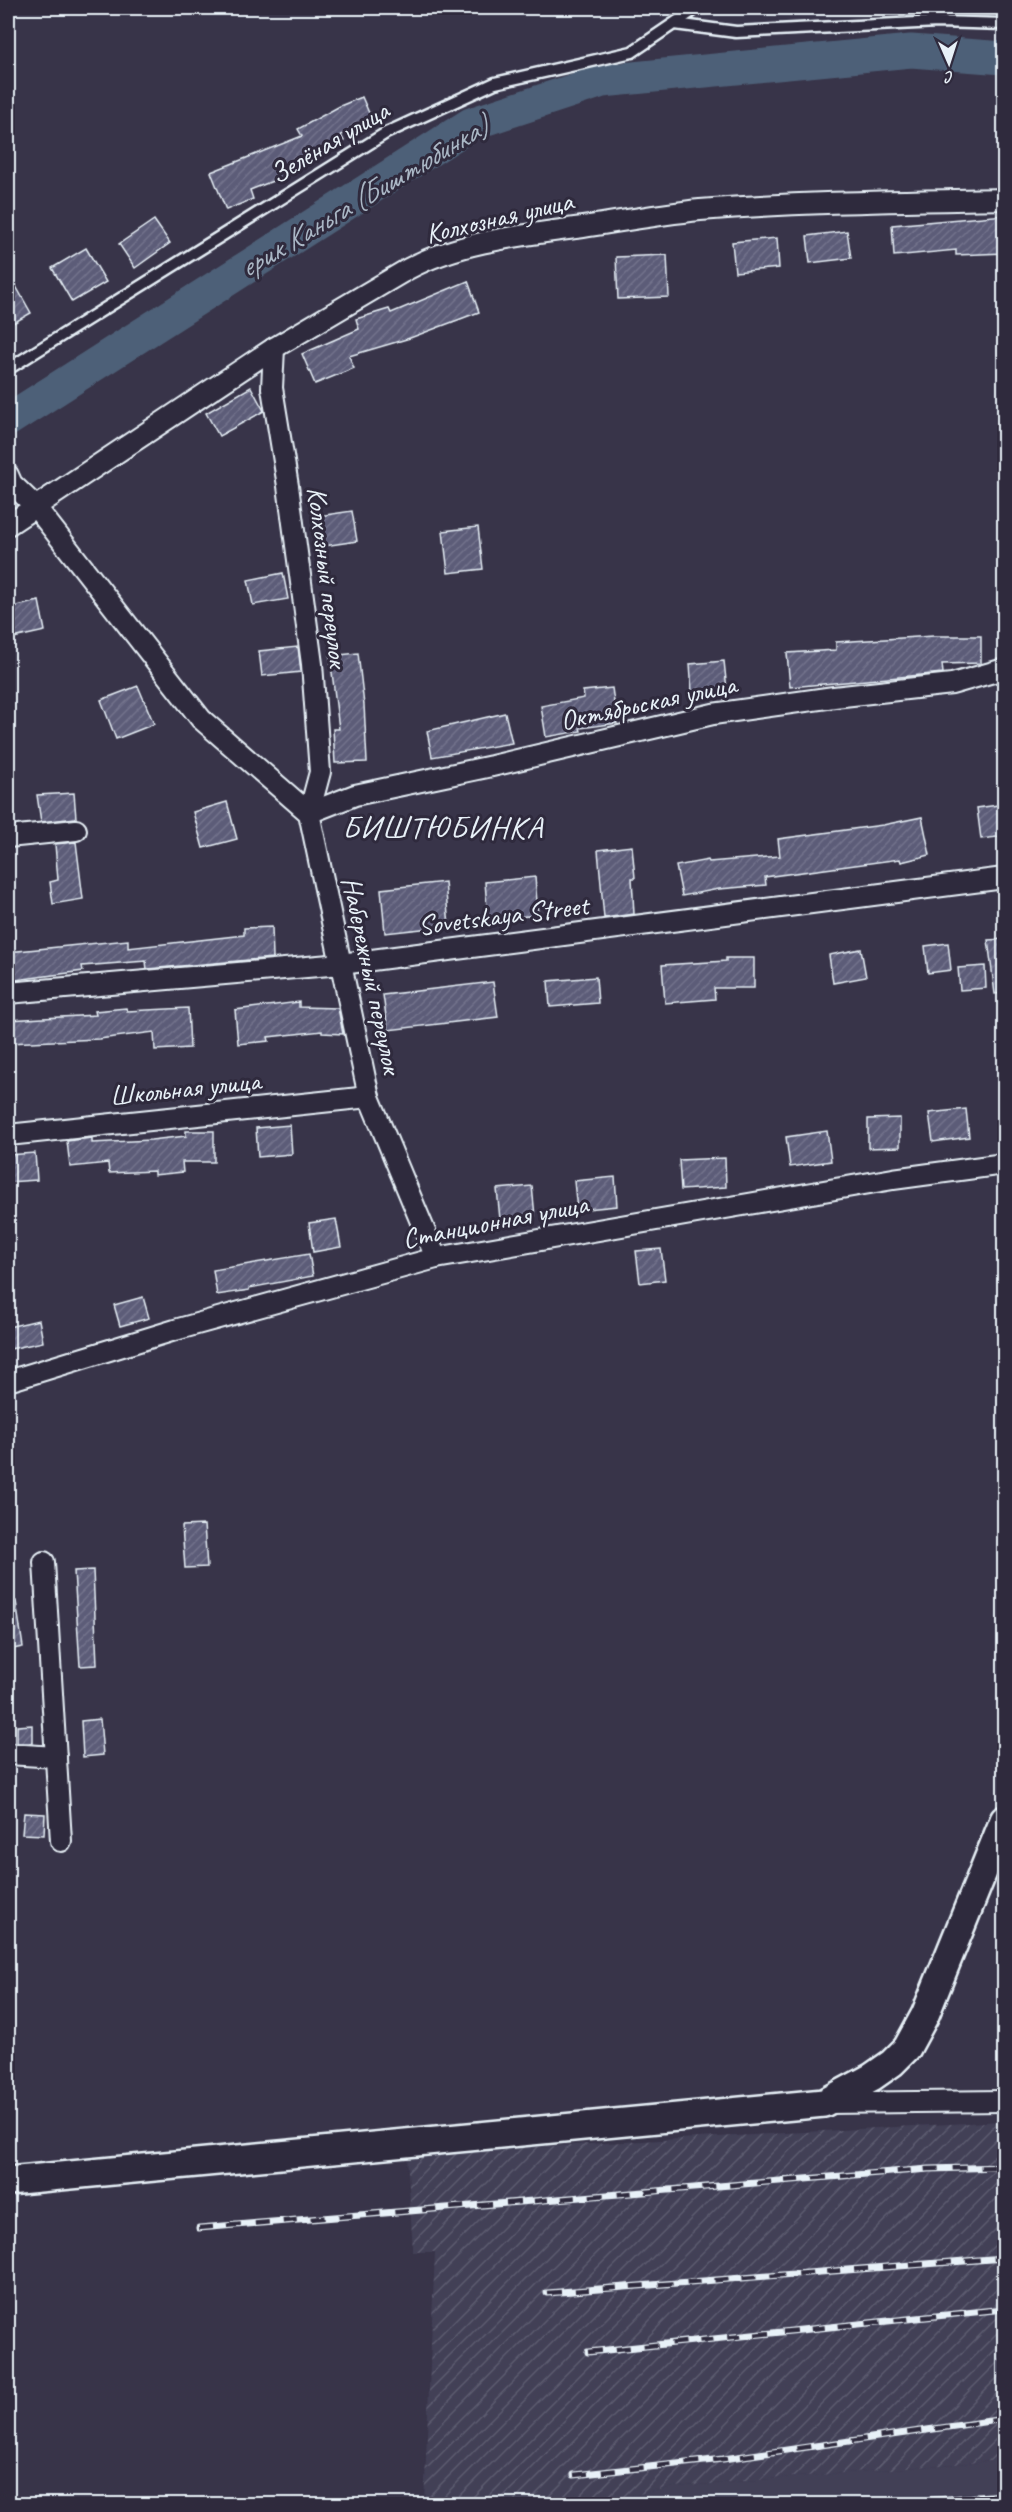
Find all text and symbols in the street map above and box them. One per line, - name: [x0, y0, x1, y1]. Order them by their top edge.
- north arrow: [919, 33, 979, 93]
- text: С: [943, 67, 954, 87]
- street label: Зелёная улица: [263, 92, 397, 191]
- water label: ерик Каньга (Биштюбинка): [232, 105, 500, 286]
- street label: Колхозная улица: [422, 183, 578, 251]
- street label: Колхозный переулок: [300, 485, 357, 672]
- street label: Октябрьская улица: [557, 666, 742, 738]
- district label: БИШТЮБИНКА: [342, 807, 544, 848]
- street label: Набережный переулок: [334, 873, 411, 1079]
- street label: Sovetskaya Street: [416, 887, 593, 943]
- street label: Школьная улица: [108, 1062, 264, 1113]
- street label: Станционная улица: [399, 1186, 592, 1256]

